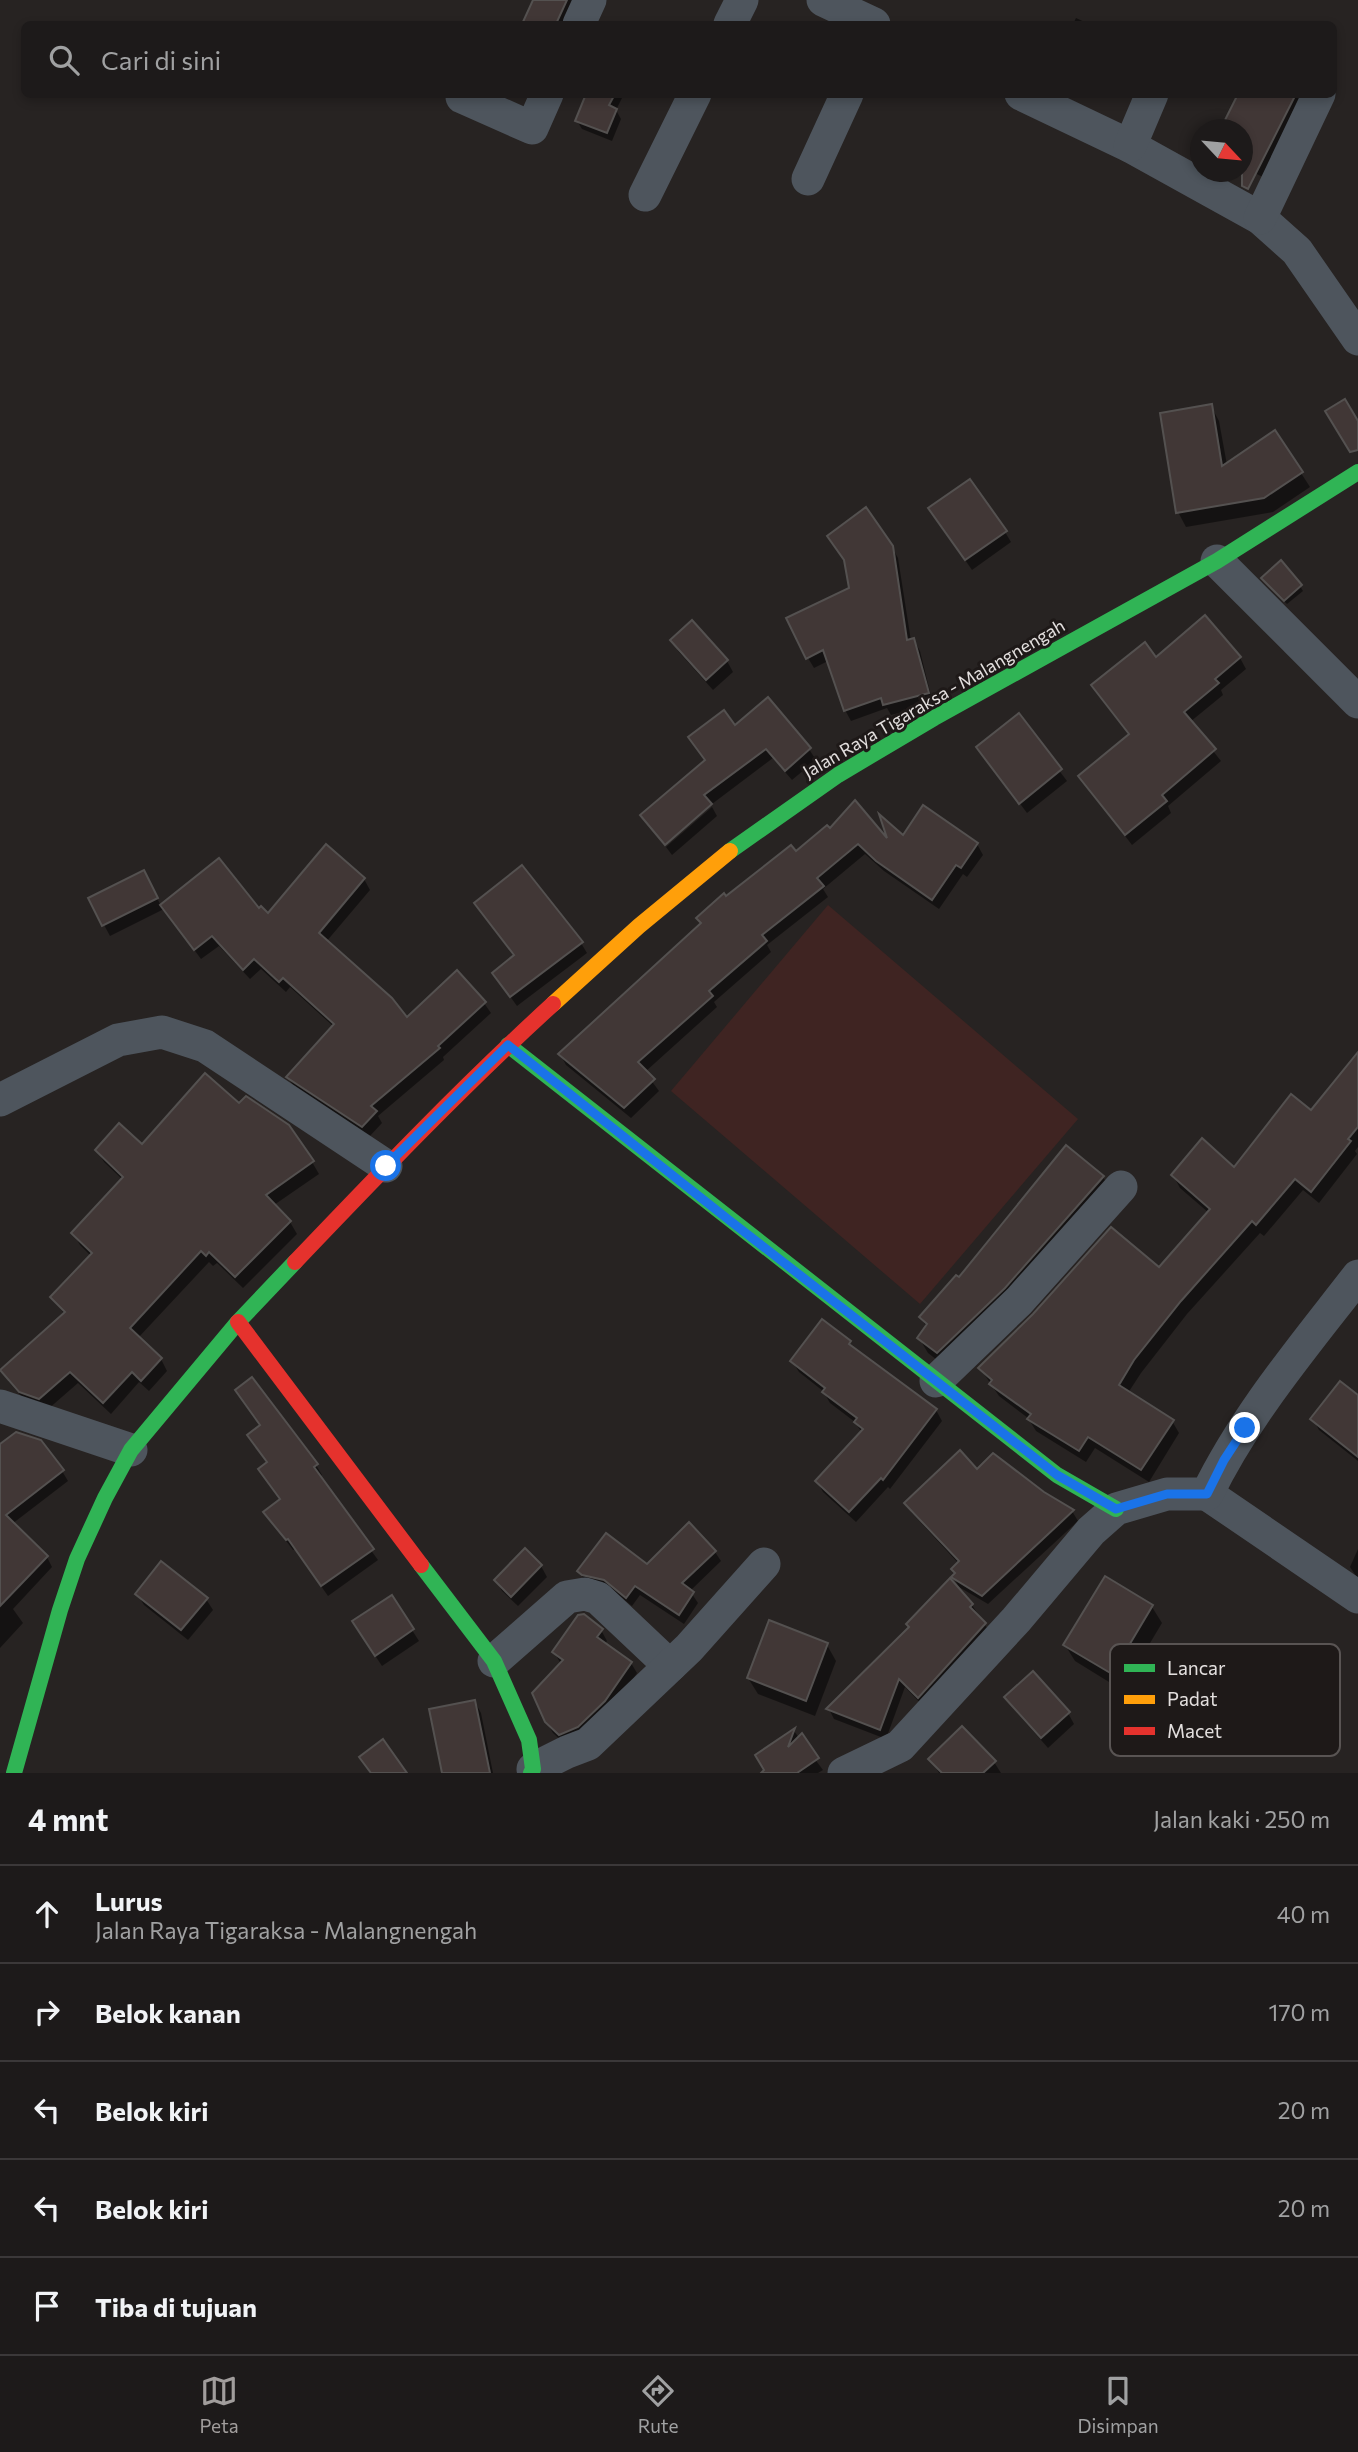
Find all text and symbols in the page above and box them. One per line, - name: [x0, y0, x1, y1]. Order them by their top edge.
- search box: [21, 21, 1337, 98]
- icon: search: [45, 41, 83, 79]
- text: Cari di sini: [101, 44, 221, 75]
- north arrow: [1190, 119, 1253, 182]
- street label: Jalan Raya Tigaraksa - Malangnengah: [798, 614, 1069, 782]
- route start: [370, 1150, 401, 1181]
- route end: [1229, 1412, 1260, 1443]
- legend: [1110, 1644, 1340, 1756]
- text: Lancar: [1167, 1656, 1226, 1679]
- text: Padat: [1167, 1687, 1218, 1710]
- text: Macet: [1167, 1719, 1222, 1742]
- text: 4 mnt: [28, 1800, 108, 1837]
- text: Jalan kaki · 250 m: [1153, 1805, 1330, 1833]
- text: Lurus: [95, 1885, 163, 1916]
- icon: ahead: [28, 1895, 66, 1933]
- text: 40 m: [1277, 1900, 1330, 1928]
- text: Jalan Raya Tigaraksa - Malangnengah: [95, 1916, 477, 1944]
- icon: right: [28, 1993, 66, 2031]
- text: Belok kanan: [95, 1997, 241, 2028]
- text: 170 m: [1269, 1998, 1330, 2026]
- icon: left: [28, 2091, 66, 2129]
- text: Belok kiri: [95, 2095, 209, 2126]
- text: 20 m: [1278, 2096, 1330, 2124]
- icon: left: [28, 2189, 66, 2227]
- text: Belok kiri: [95, 2193, 209, 2224]
- text: 20 m: [1278, 2194, 1330, 2222]
- icon: arrive: [28, 2287, 66, 2325]
- text: Tiba di tujuan: [95, 2291, 257, 2322]
- tab: Peta: [199, 2372, 239, 2437]
- tab: Rute: [638, 2372, 679, 2437]
- tab: Disimpan: [1077, 2372, 1159, 2437]

